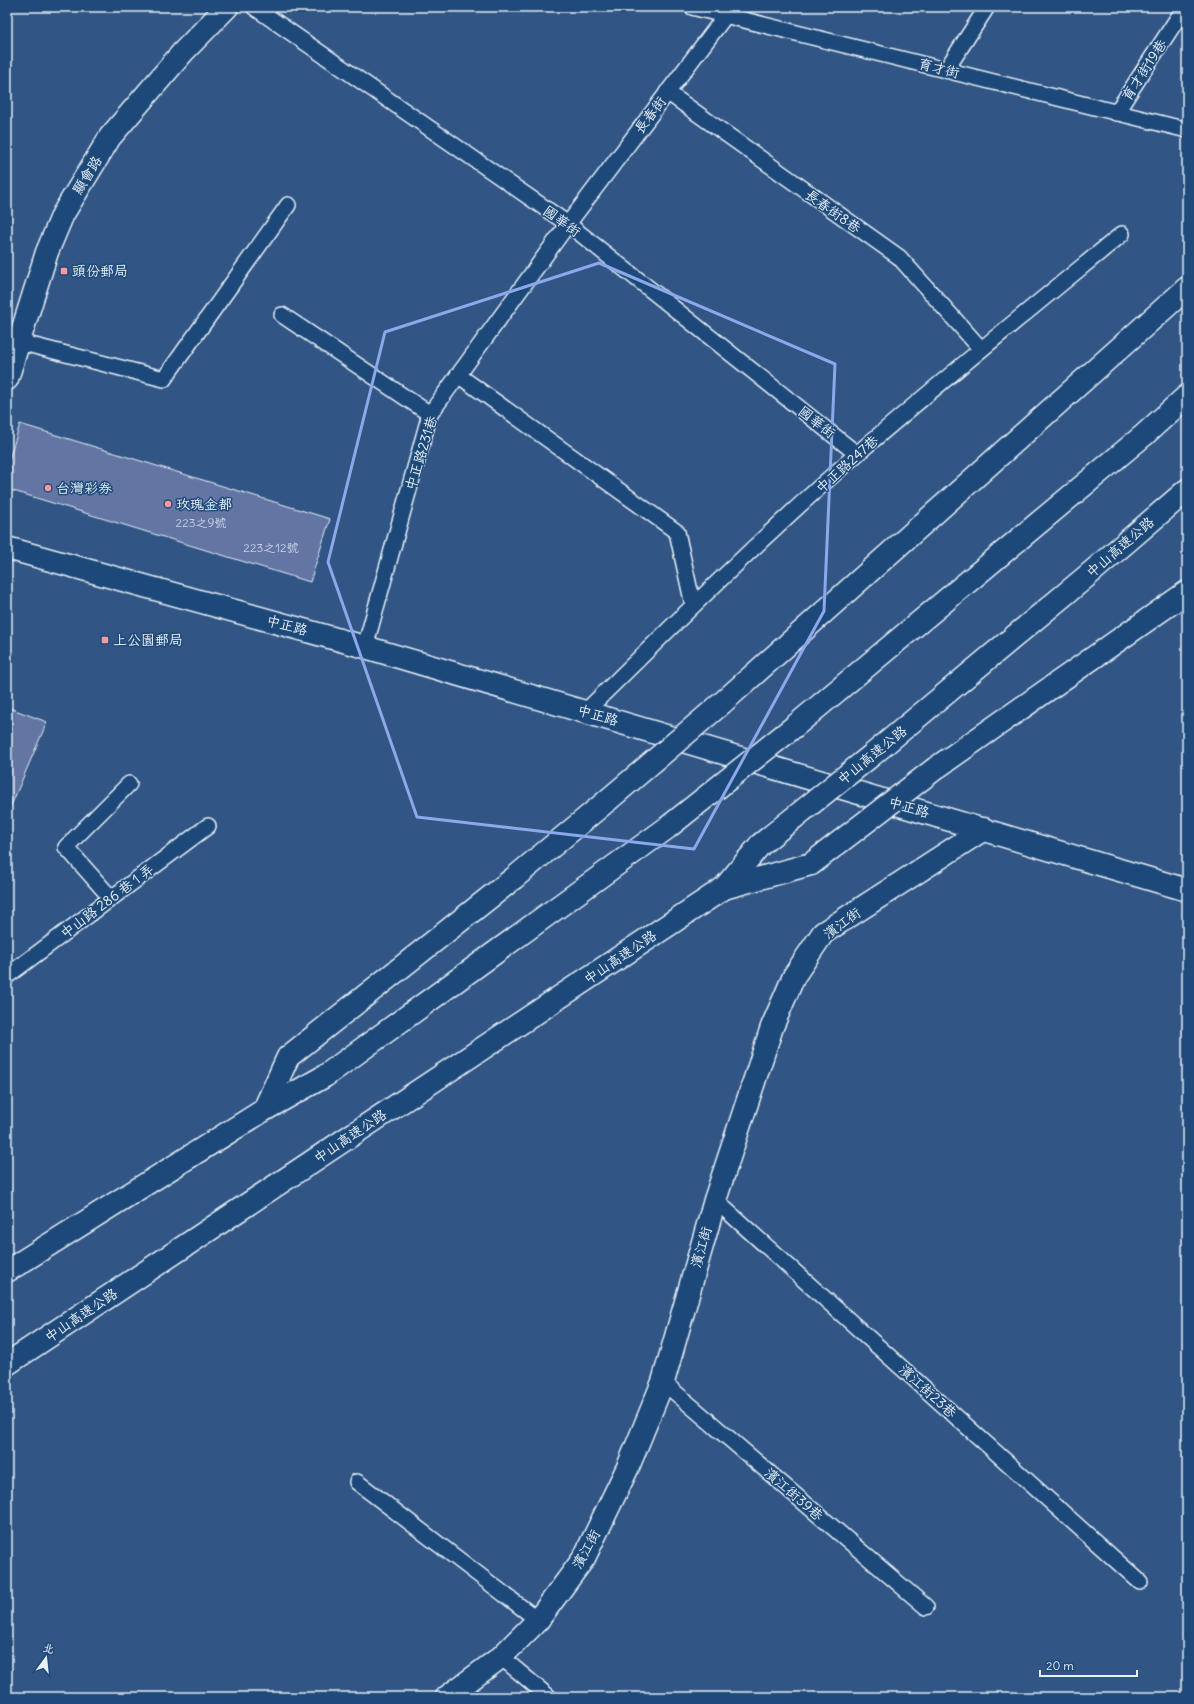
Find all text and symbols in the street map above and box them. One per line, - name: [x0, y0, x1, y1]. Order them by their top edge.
- street label: 育才街19巷: [1117, 35, 1171, 104]
- street label: 育才街: [916, 54, 962, 82]
- street label: 長春街: [630, 93, 670, 137]
- street label: 顯會路: [68, 152, 106, 198]
- street label: 長春街8巷: [802, 185, 865, 237]
- street label: 國華街: [540, 201, 584, 241]
- place label: 頭份郵局: [72, 262, 128, 280]
- marker: 頭份郵局: [59, 266, 69, 276]
- street label: 國華街: [795, 402, 839, 442]
- street label: 中正路231巷: [401, 413, 441, 492]
- street label: 中正路247巷: [812, 430, 883, 497]
- place label: 台灣彩券: [56, 479, 112, 497]
- marker: 台灣彩券: [43, 483, 53, 493]
- place label: 玫瑰金都: [176, 495, 232, 513]
- marker: 玫瑰金都: [163, 499, 173, 509]
- street label: 中山高速公路: [1082, 513, 1158, 581]
- house number: 223之9號: [176, 515, 226, 530]
- house number: 223之12號: [243, 540, 299, 555]
- street label: 中正路: [264, 611, 310, 639]
- place label: 上公園郵局: [113, 631, 183, 649]
- marker: 上公園郵局: [100, 635, 110, 645]
- street label: 中正路: [575, 701, 621, 729]
- street label: 中山高速公路: [834, 722, 910, 788]
- street label: 中正路: [886, 793, 932, 821]
- street label: 中山路 286 巷 1 弄: [57, 860, 157, 942]
- street label: 濱江街: [820, 903, 864, 943]
- street label: 中山高速公路: [580, 926, 660, 988]
- street label: 中山高速公路: [310, 1105, 390, 1167]
- street label: 濱江街: [687, 1224, 715, 1270]
- street label: 中山高速公路: [41, 1284, 121, 1346]
- street label: 濱江街23巷: [895, 1360, 961, 1422]
- street label: 濱江街39巷: [761, 1464, 828, 1525]
- street label: 濱江街: [568, 1526, 604, 1572]
- north arrow: [26, 1638, 66, 1678]
- text: 北: [41, 1640, 56, 1657]
- scale bar: [1040, 1652, 1137, 1678]
- text: 20 m: [1046, 1658, 1074, 1673]

